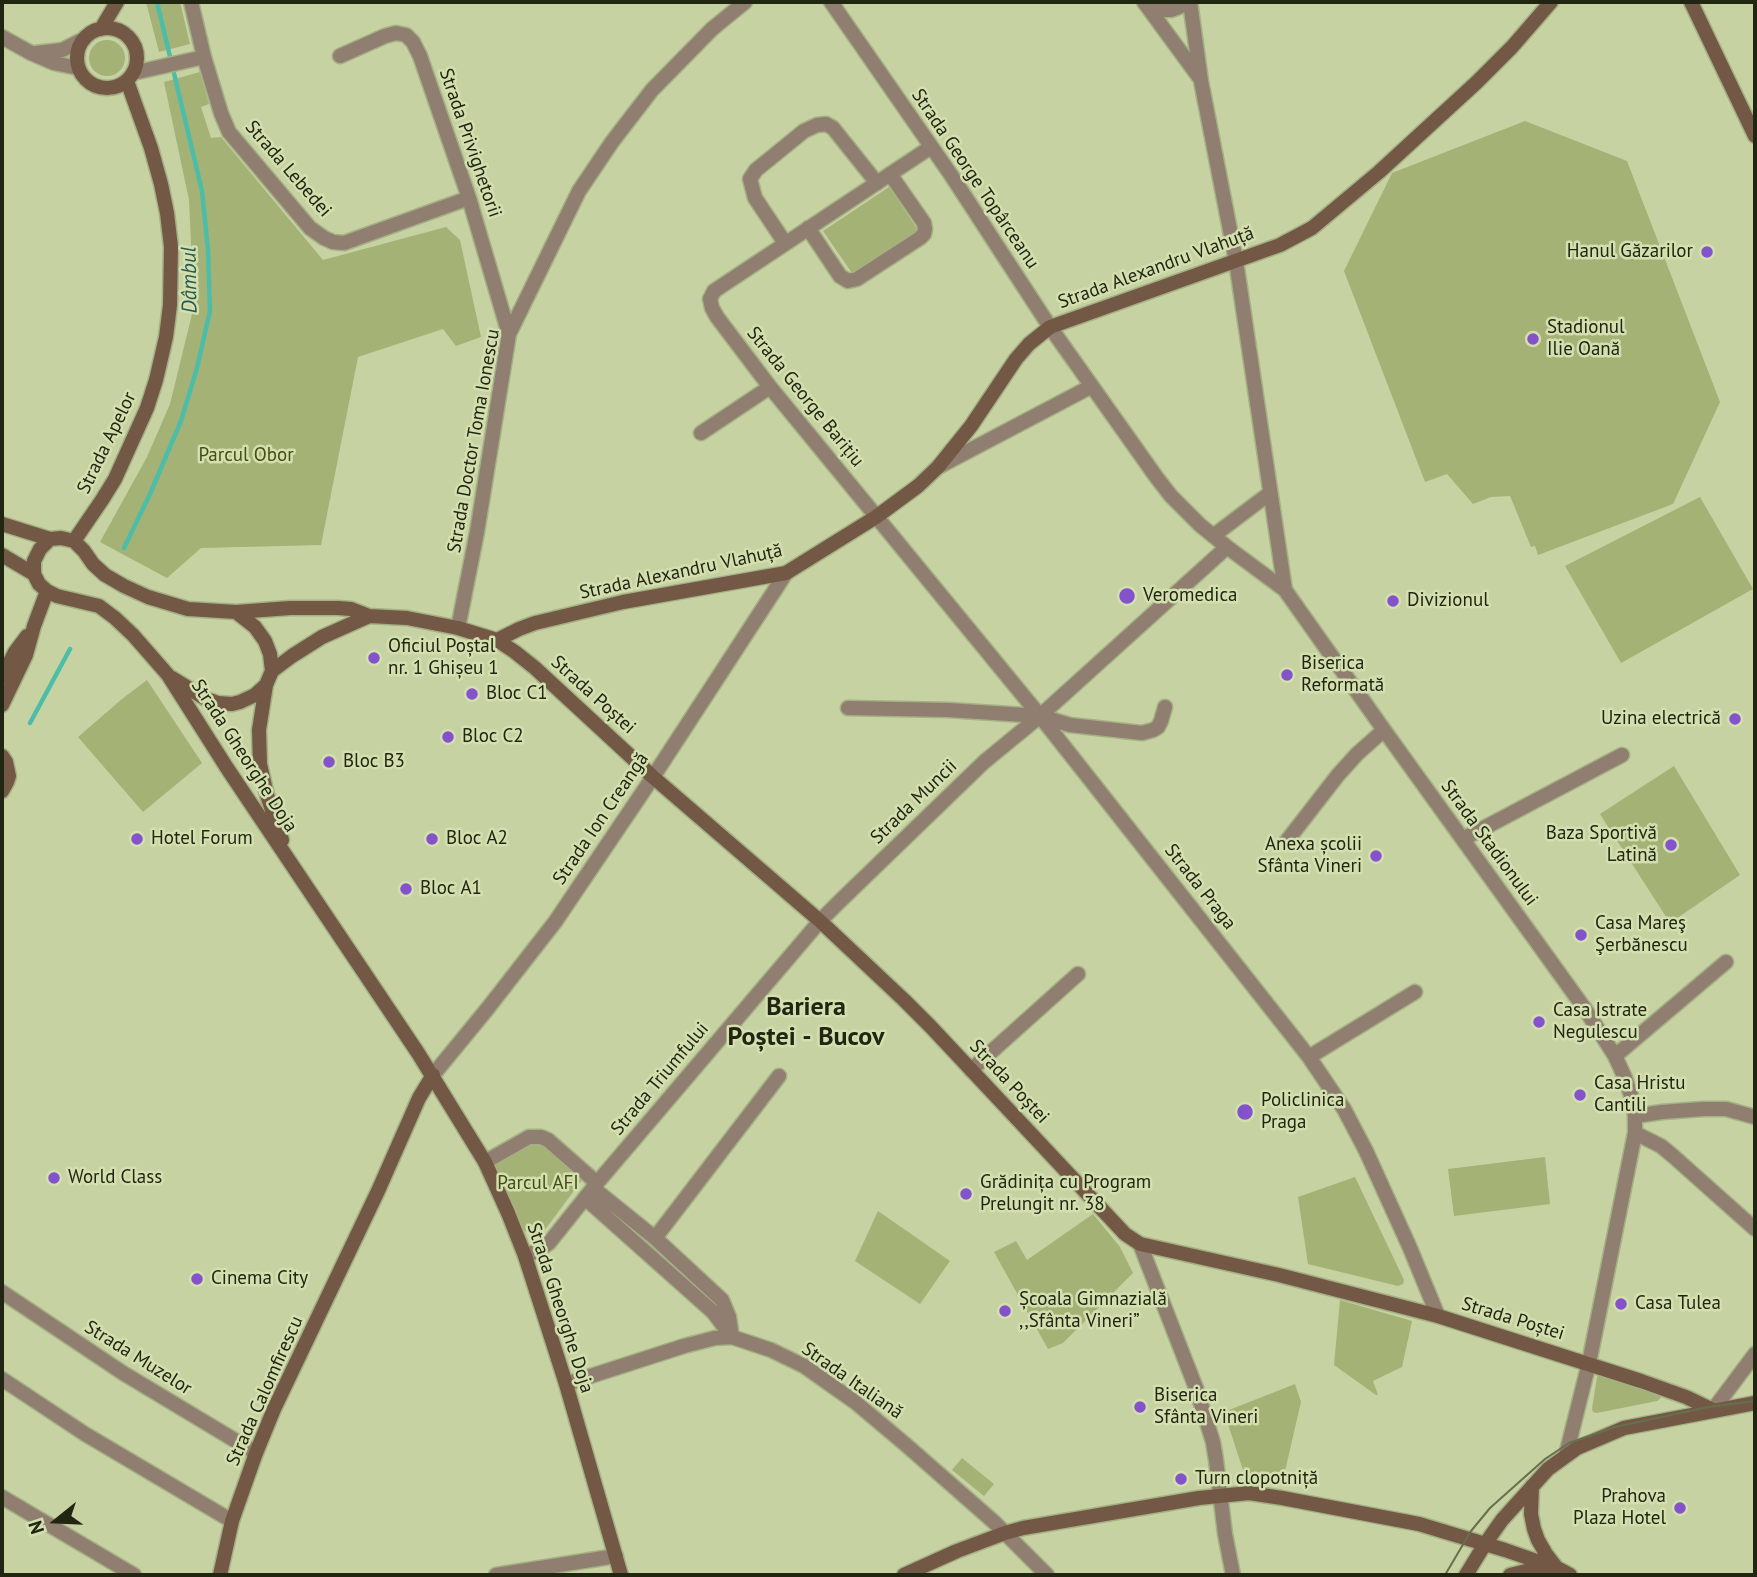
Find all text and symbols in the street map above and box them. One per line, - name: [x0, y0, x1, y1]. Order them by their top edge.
- street label: Strada Privighetorii: [434, 65, 506, 221]
- street label: Strada George Topârceanu: [906, 85, 1044, 273]
- street label: Strada Lebedei: [240, 116, 336, 222]
- street label: Strada Alexandru Vlahuță: [1055, 222, 1257, 314]
- place label: Hanul Găzarilor: [1567, 241, 1693, 263]
- marker: Hanul Găzarilor: [1699, 244, 1715, 260]
- water label: Dâmbul: [177, 246, 203, 314]
- place label: Stadionul Ilie Oană: [1547, 317, 1625, 361]
- street label: Strada George Barițiu: [742, 322, 868, 472]
- street label: Strada Doctor Toma Ionescu: [443, 327, 505, 555]
- marker: Stadionul Ilie Oană: [1525, 331, 1541, 347]
- street label: Strada Apelor: [73, 388, 141, 498]
- park label: Parcul Obor: [198, 445, 294, 467]
- street label: Strada Alexandru Vlahuță: [577, 539, 785, 605]
- place label: Veromedica: [1143, 585, 1237, 607]
- marker: Veromedica: [1117, 586, 1137, 606]
- place label: Divizionul: [1407, 590, 1489, 612]
- marker: Divizionul: [1385, 593, 1401, 609]
- place label: Oficiul Poștal nr. 1 Ghișeu 1: [388, 636, 499, 680]
- marker: Oficiul Poștal nr. 1 Ghișeu 1: [366, 650, 382, 666]
- street label: Strada Poștei: [546, 651, 640, 739]
- place label: Biserica Reformată: [1301, 653, 1384, 697]
- marker: Biserica Reformată: [1279, 667, 1295, 683]
- street label: Strada Gheorghe Doja: [186, 675, 302, 837]
- place label: Bloc C1: [486, 683, 548, 705]
- marker: Bloc C1: [464, 686, 480, 702]
- place label: Uzina electrică: [1601, 708, 1721, 730]
- marker: Uzina electrică: [1727, 711, 1743, 727]
- place label: Bloc C2: [462, 726, 524, 748]
- marker: Bloc C2: [440, 729, 456, 745]
- street label: Strada Ion Creangă: [548, 749, 654, 889]
- place label: Bloc B3: [343, 751, 405, 773]
- marker: Bloc B3: [321, 754, 337, 770]
- street label: Strada Muncii: [866, 755, 962, 849]
- street label: Strada Stadionului: [1436, 776, 1542, 910]
- place label: Baza Sportivă Latină: [1546, 823, 1657, 867]
- place label: Hotel Forum: [151, 828, 253, 850]
- place label: Bloc A2: [446, 828, 508, 850]
- marker: Hotel Forum: [129, 831, 145, 847]
- marker: Bloc A2: [424, 831, 440, 847]
- place label: Anexa școlii Sfânta Vineri: [1258, 834, 1362, 878]
- marker: Baza Sportivă Latină: [1663, 837, 1679, 853]
- street label: Strada Praga: [1159, 840, 1241, 934]
- marker: Anexa școlii Sfânta Vineri: [1368, 848, 1384, 864]
- place label: Bloc A1: [420, 878, 482, 900]
- marker: Bloc A1: [398, 881, 414, 897]
- place label: Casa Mareş Şerbănescu: [1595, 913, 1688, 957]
- marker: Casa Mareş Şerbănescu: [1573, 927, 1589, 943]
- district label: Bariera Poștei - Bucov: [728, 992, 884, 1054]
- place label: Casa Istrate Negulescu: [1553, 1000, 1647, 1044]
- marker: Casa Istrate Negulescu: [1531, 1014, 1547, 1030]
- street label: Strada Triumfului: [606, 1018, 714, 1140]
- street label: Strada Poștei: [964, 1035, 1054, 1129]
- place label: Casa Hristu Cantili: [1594, 1073, 1685, 1117]
- marker: Casa Hristu Cantili: [1572, 1087, 1588, 1103]
- place label: Policlinica Praga: [1261, 1090, 1344, 1134]
- marker: Policlinica Praga: [1235, 1102, 1255, 1122]
- place label: World Class: [68, 1167, 162, 1189]
- marker: World Class: [46, 1170, 62, 1186]
- place label: Grădinița cu Program Prelungit nr. 38: [980, 1172, 1151, 1216]
- park label: Parcul AFI: [497, 1173, 579, 1195]
- marker: Grădinița cu Program Prelungit nr. 38: [958, 1186, 974, 1202]
- street label: Strada Gheorghe Doja: [522, 1220, 598, 1396]
- place label: Cinema City: [211, 1268, 308, 1290]
- marker: Cinema City: [189, 1271, 205, 1287]
- place label: Școala Gimnazială ,,Sfânta Vineri”: [1019, 1289, 1167, 1333]
- street label: Strada Poștei: [1459, 1293, 1567, 1345]
- place label: Casa Tulea: [1635, 1293, 1721, 1315]
- marker: Casa Tulea: [1613, 1296, 1629, 1312]
- marker: Școala Gimnazială ,,Sfânta Vineri”: [997, 1303, 1013, 1319]
- street label: Strada Calomfirescu: [222, 1313, 308, 1469]
- street label: Strada Muzelor: [80, 1316, 196, 1400]
- street label: Strada Italiană: [797, 1338, 907, 1424]
- place label: Biserica Sfânta Vineri: [1154, 1385, 1258, 1429]
- marker: Biserica Sfânta Vineri: [1132, 1399, 1148, 1415]
- place label: Turn clopotniță: [1195, 1468, 1318, 1490]
- marker: Turn clopotniță: [1173, 1471, 1189, 1487]
- north arrow: [21, 1486, 91, 1556]
- place label: Prahova Plaza Hotel: [1573, 1486, 1666, 1530]
- marker: Prahova Plaza Hotel: [1672, 1500, 1688, 1516]
- text: N: [23, 1518, 49, 1537]

